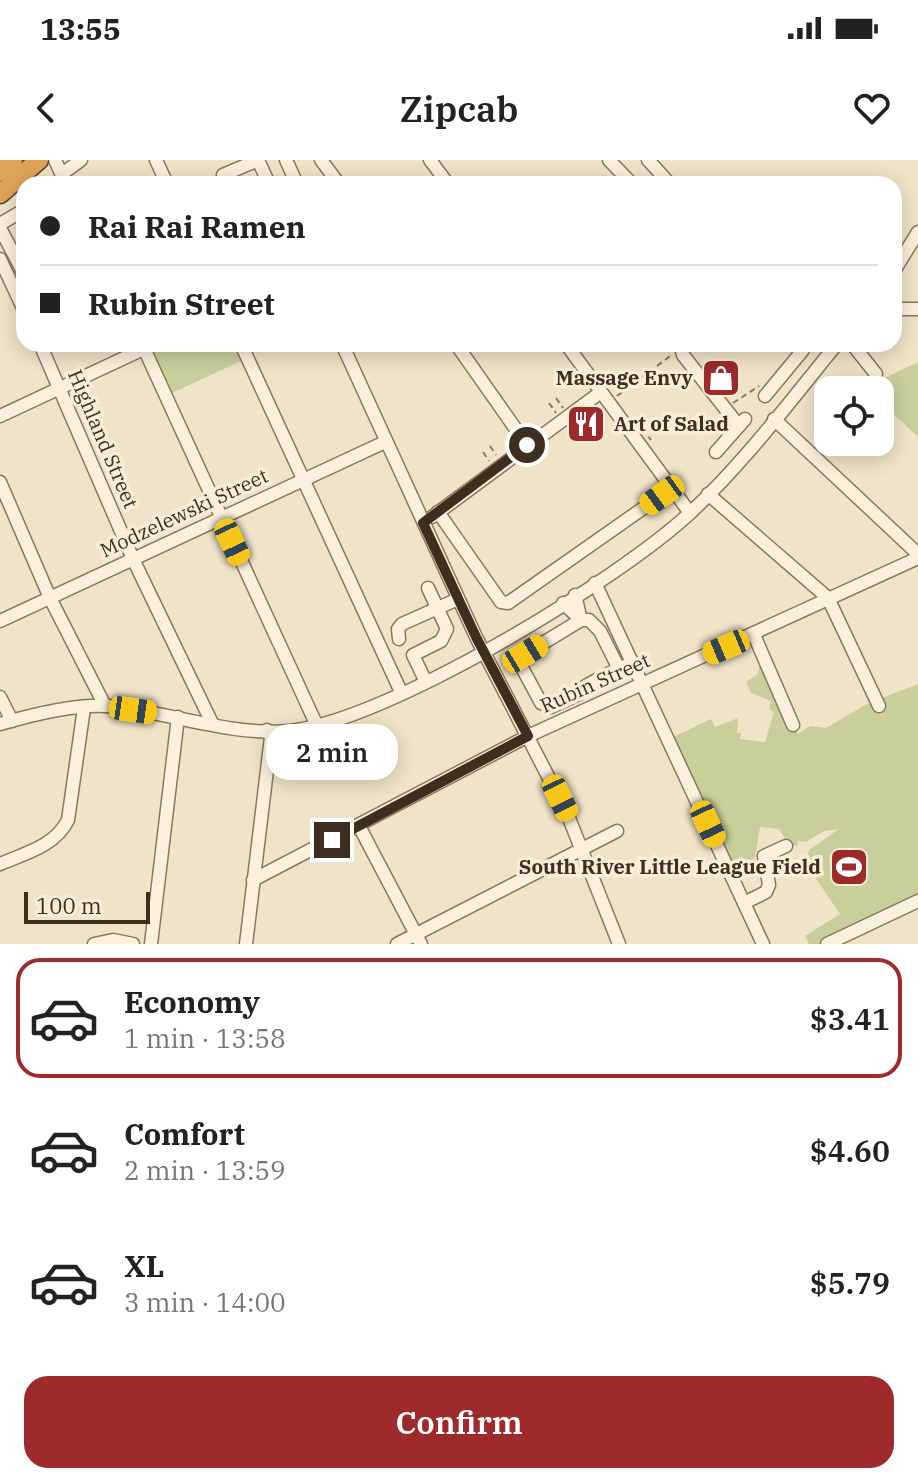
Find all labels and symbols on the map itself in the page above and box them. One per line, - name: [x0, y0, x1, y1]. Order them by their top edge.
- shop icon: Massage Envy: [700, 357, 742, 399]
- place label: Massage Envy: [556, 364, 694, 391]
- street label: Highland Street: [62, 365, 145, 512]
- restaurant icon: Art of Salad: [565, 403, 607, 445]
- place label: Art of Salad: [614, 410, 729, 437]
- route start: [509, 427, 545, 463]
- street label: Modzelewski Street: [95, 462, 272, 563]
- car: [636, 471, 688, 519]
- car: [211, 515, 253, 569]
- car: [699, 627, 753, 667]
- car: [498, 631, 552, 677]
- street label: Rubin Street: [536, 646, 654, 719]
- car: [108, 695, 158, 725]
- callout: 2 min: [266, 724, 398, 780]
- car: [539, 771, 581, 825]
- car: [687, 797, 729, 851]
- route end: [314, 822, 350, 858]
- sports icon: South River Little League Field: [828, 846, 870, 888]
- place label: South River Little League Field: [519, 853, 821, 880]
- scale bar: [24, 888, 150, 924]

